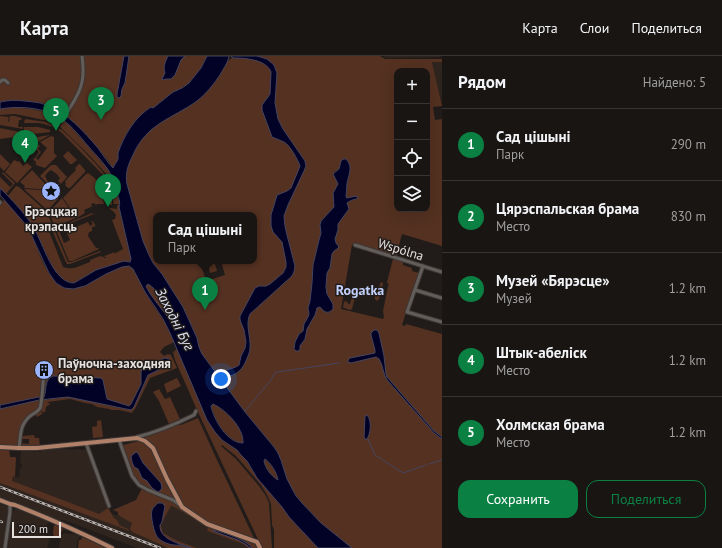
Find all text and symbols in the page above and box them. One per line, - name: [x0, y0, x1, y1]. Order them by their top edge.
- text: Карта: [20, 16, 69, 40]
- text: Карта: [522, 19, 558, 37]
- text: Слои: [580, 19, 609, 37]
- text: Поделиться: [631, 19, 702, 37]
- map controls: [394, 68, 430, 212]
- button: +: [394, 68, 430, 104]
- text: Рядом: [458, 71, 506, 93]
- text: Найдено: 5: [643, 74, 706, 91]
- pin: 3: [88, 87, 114, 120]
- pin: 5: [43, 98, 69, 131]
- button: −: [394, 104, 430, 140]
- text: Сад цішыні: [496, 127, 571, 146]
- pin: 4: [12, 130, 38, 163]
- text: 1: [467, 136, 475, 153]
- text: 290 m: [671, 136, 706, 153]
- button: locate: [394, 140, 430, 176]
- text: Парк: [496, 146, 524, 163]
- pin: 2: [95, 174, 121, 207]
- button: layers: [394, 176, 430, 212]
- place icon: Брэсцкая крэпасць: [40, 180, 62, 202]
- text: Цярэспальская брама: [496, 199, 639, 218]
- place label: Брэсцкая крэпасць: [25, 203, 78, 235]
- text: 2: [467, 208, 475, 225]
- text: 830 m: [671, 208, 706, 225]
- popup: [153, 212, 257, 264]
- text: Место: [496, 218, 530, 235]
- text: Сад цішыні: [168, 220, 242, 239]
- street label: Wspólna: [376, 234, 426, 264]
- text: Парк: [168, 239, 196, 256]
- text: Музей «Бярэсце»: [496, 271, 609, 290]
- pin: 1: [192, 277, 218, 310]
- text: 3: [467, 280, 475, 297]
- text: 1.2 km: [669, 280, 706, 297]
- district label: Rogatka: [336, 281, 384, 299]
- water label: Заходні Буг: [151, 285, 199, 354]
- text: Музей: [496, 290, 532, 307]
- text: Штык-абеліск: [496, 343, 587, 362]
- text: 4: [467, 352, 475, 369]
- text: 1.2 km: [669, 352, 706, 369]
- place label: Паўночна-заходняя брама: [58, 355, 171, 387]
- building icon: Паўночна-заходняя брама: [33, 359, 55, 381]
- text: Место: [496, 362, 530, 379]
- your location: [211, 369, 231, 389]
- text: Холмская брама: [496, 415, 605, 434]
- text: 5: [467, 424, 475, 441]
- text: 1.2 km: [669, 424, 706, 441]
- text: Место: [496, 434, 530, 451]
- button: Сохранить: [458, 480, 578, 518]
- button: Поделиться: [586, 480, 706, 518]
- scale bar: [12, 520, 61, 539]
- text: 200 m: [18, 522, 48, 536]

